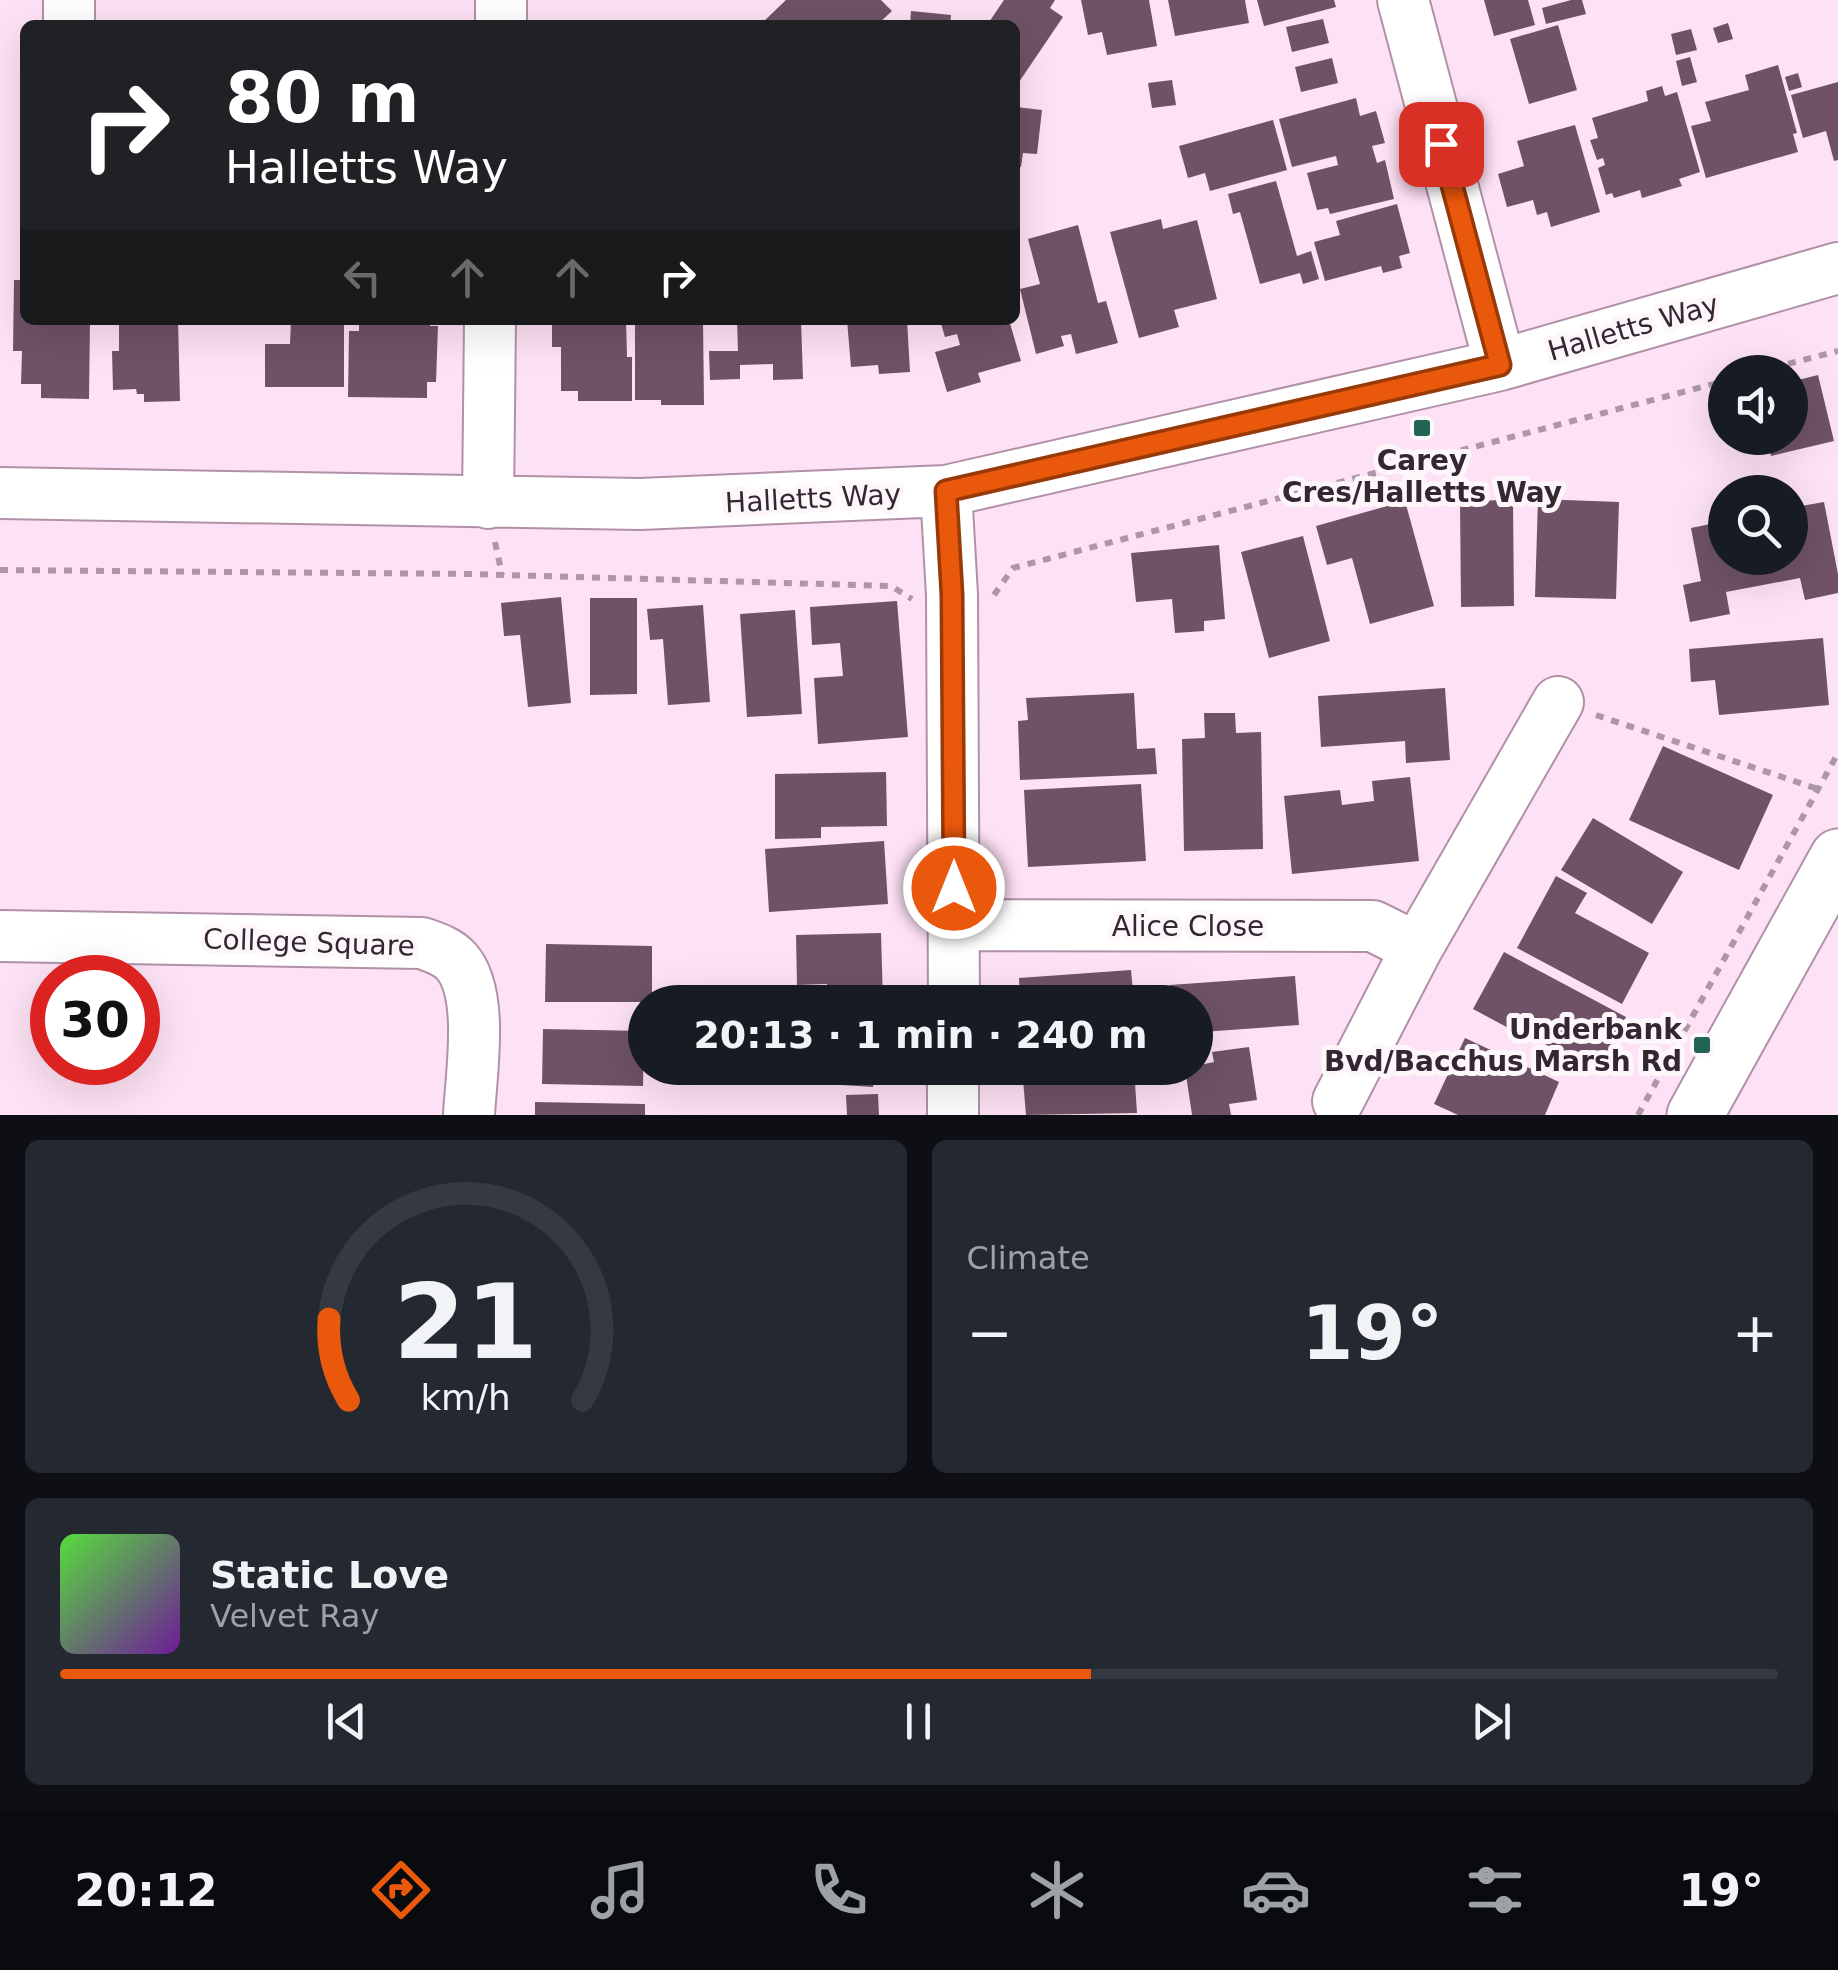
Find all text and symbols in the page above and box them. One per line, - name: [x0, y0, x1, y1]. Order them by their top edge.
- text: 80 m: [225, 57, 420, 139]
- icon: right: [60, 60, 190, 190]
- pin: [1399, 102, 1484, 187]
- icon: arrive: [1414, 117, 1469, 172]
- text: Halletts Way: [225, 141, 508, 194]
- icon: left: [335, 250, 390, 305]
- icon: ahead: [440, 250, 495, 305]
- icon: ahead: [545, 250, 600, 305]
- icon: right: [650, 250, 705, 305]
- street label: Halletts Way: [1544, 287, 1722, 368]
- map controls: [1708, 355, 1808, 575]
- button: sound: [1708, 355, 1808, 455]
- marker: Carey Cres/Halletts Way: [1411, 417, 1433, 439]
- place label: Carey Cres/Halletts Way: [1282, 444, 1562, 509]
- button: search: [1708, 475, 1808, 575]
- street label: Halletts Way: [724, 477, 902, 520]
- position arrow: [902, 836, 1006, 940]
- street label: Alice Close: [1112, 910, 1264, 943]
- street label: College Square: [202, 922, 415, 963]
- speed limit sign: 30: [30, 955, 160, 1085]
- text: 20:13 · 1 min · 240 m: [693, 1013, 1148, 1057]
- place label: Underbank Bvd/Bacchus Marsh Rd: [1324, 1013, 1683, 1078]
- marker: Underbank Bvd/Bacchus Marsh Rd: [1691, 1034, 1713, 1056]
- text: Climate: [967, 1239, 1090, 1277]
- text: 21: [393, 1261, 538, 1383]
- text: 19°: [1301, 1289, 1443, 1377]
- text: −: [967, 1301, 1013, 1365]
- text: +: [1732, 1301, 1778, 1365]
- text: km/h: [421, 1377, 511, 1418]
- text: Static Love: [210, 1553, 449, 1597]
- text: Velvet Ray: [210, 1597, 379, 1635]
- icon: previous: [319, 1694, 374, 1749]
- icon: pause: [891, 1694, 946, 1749]
- icon: next: [1464, 1694, 1519, 1749]
- icon: directions: [366, 1855, 436, 1925]
- icon: music: [585, 1855, 655, 1925]
- icon: phone: [804, 1855, 874, 1925]
- icon: climate: [1022, 1855, 1092, 1925]
- icon: car: [1241, 1855, 1311, 1925]
- icon: filters: [1460, 1855, 1530, 1925]
- text: 20:12: [74, 1864, 218, 1917]
- text: 19°: [1679, 1864, 1764, 1917]

